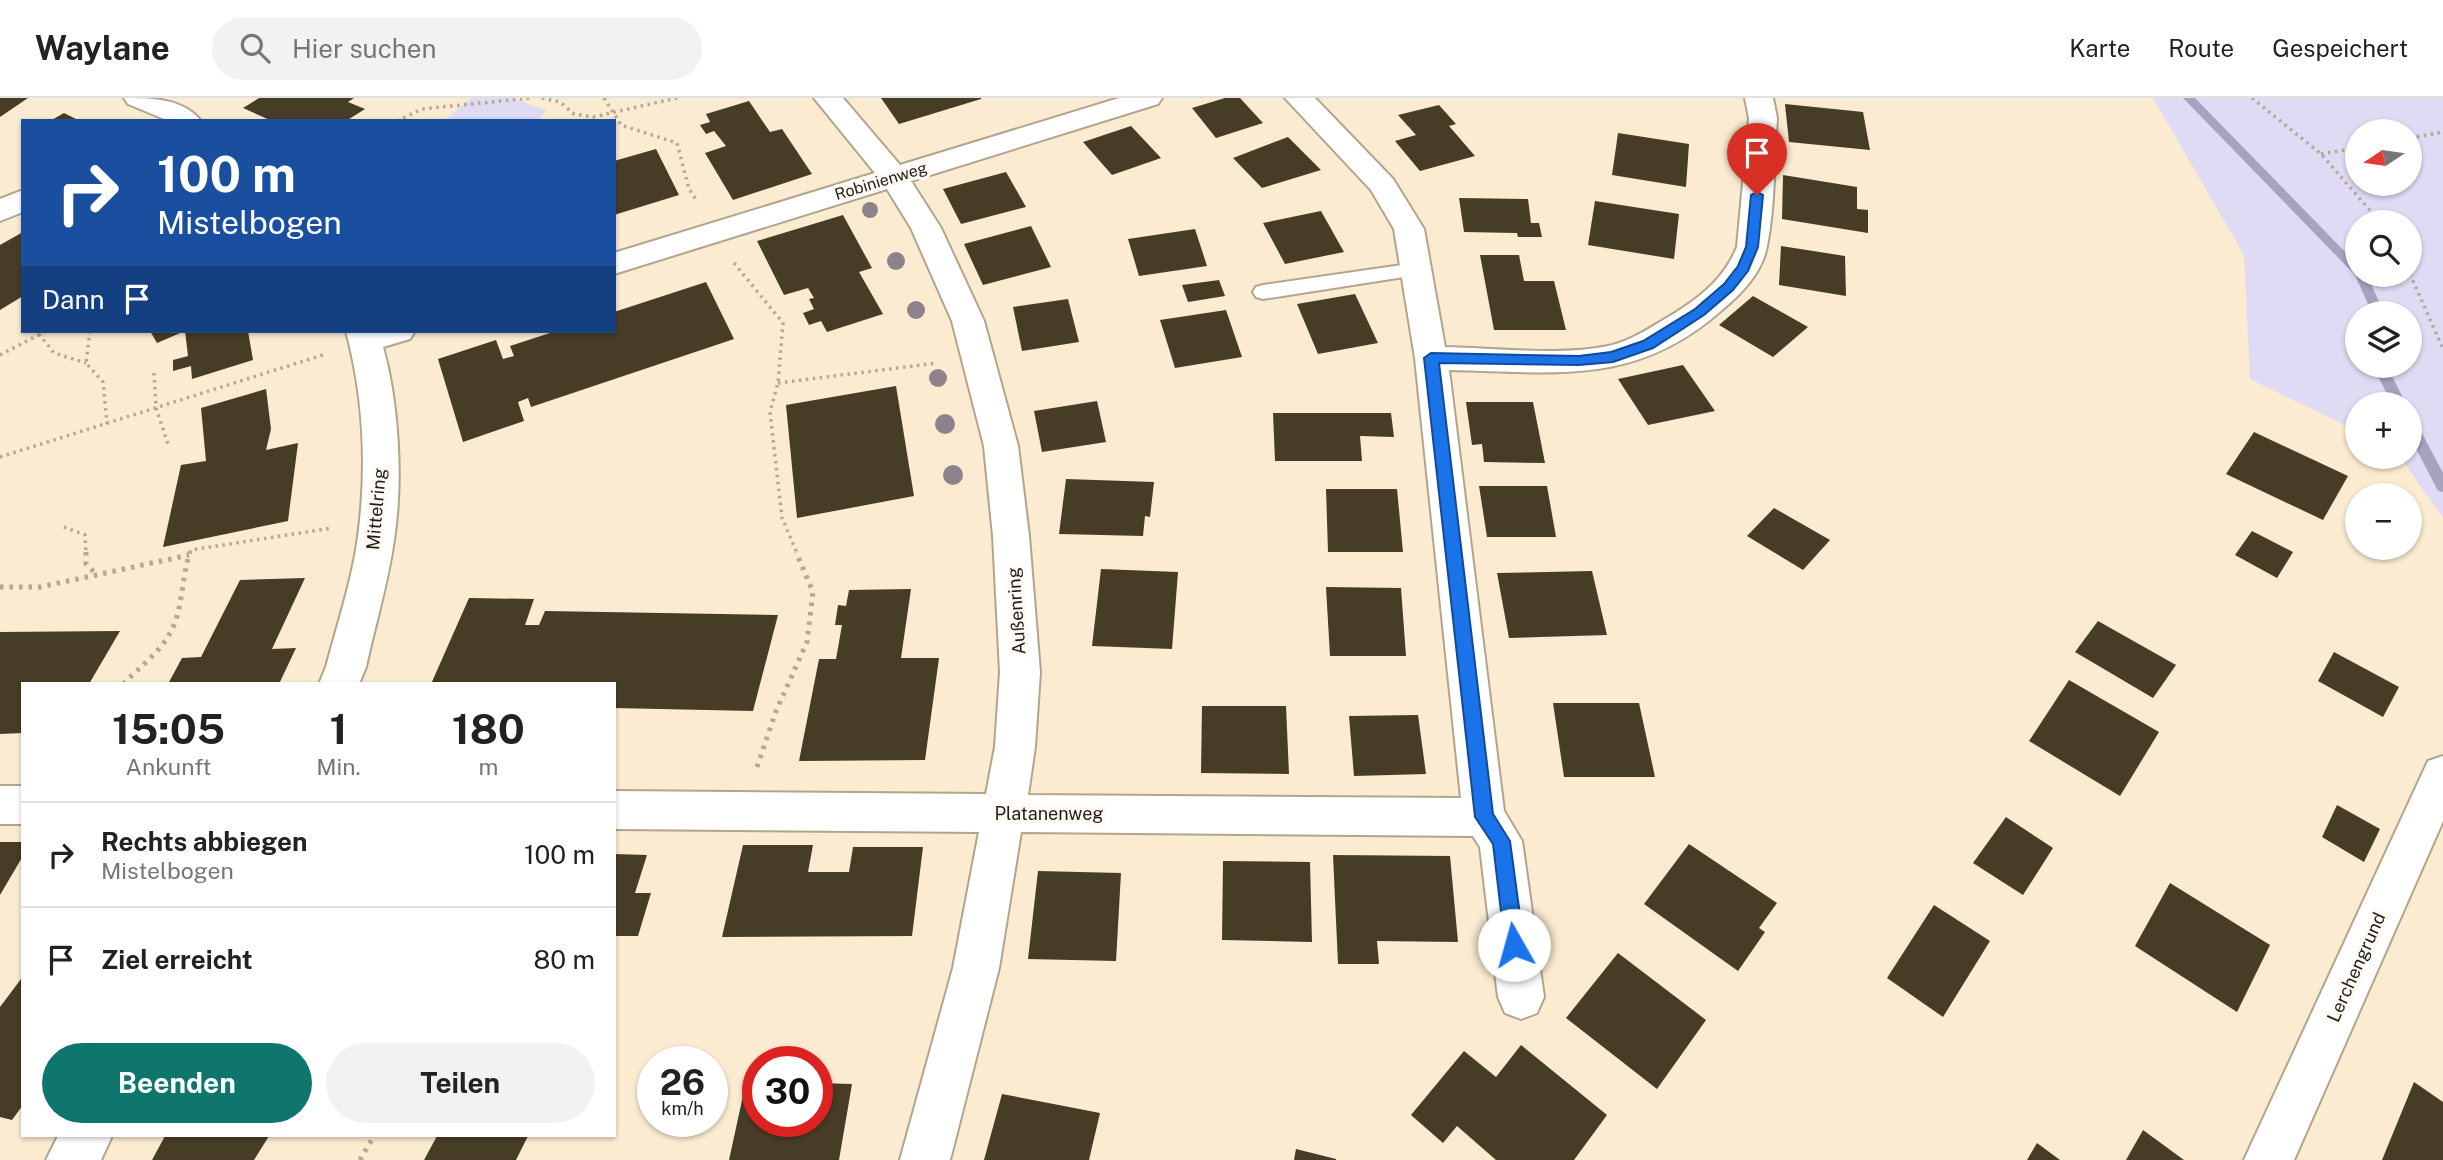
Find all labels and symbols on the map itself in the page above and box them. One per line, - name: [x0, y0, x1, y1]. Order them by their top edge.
- north arrow: [2345, 119, 2422, 196]
- pin: [1727, 123, 1787, 195]
- street label: Robinienweg: [832, 158, 930, 204]
- street label: Mittelring: [362, 467, 390, 551]
- street label: Außenring: [1002, 567, 1030, 655]
- street label: Platanenweg: [994, 803, 1104, 824]
- position arrow: [1477, 908, 1551, 982]
- street label: Lerchengrund: [2322, 909, 2390, 1025]
- speed limit sign: 30: [742, 1046, 833, 1137]

